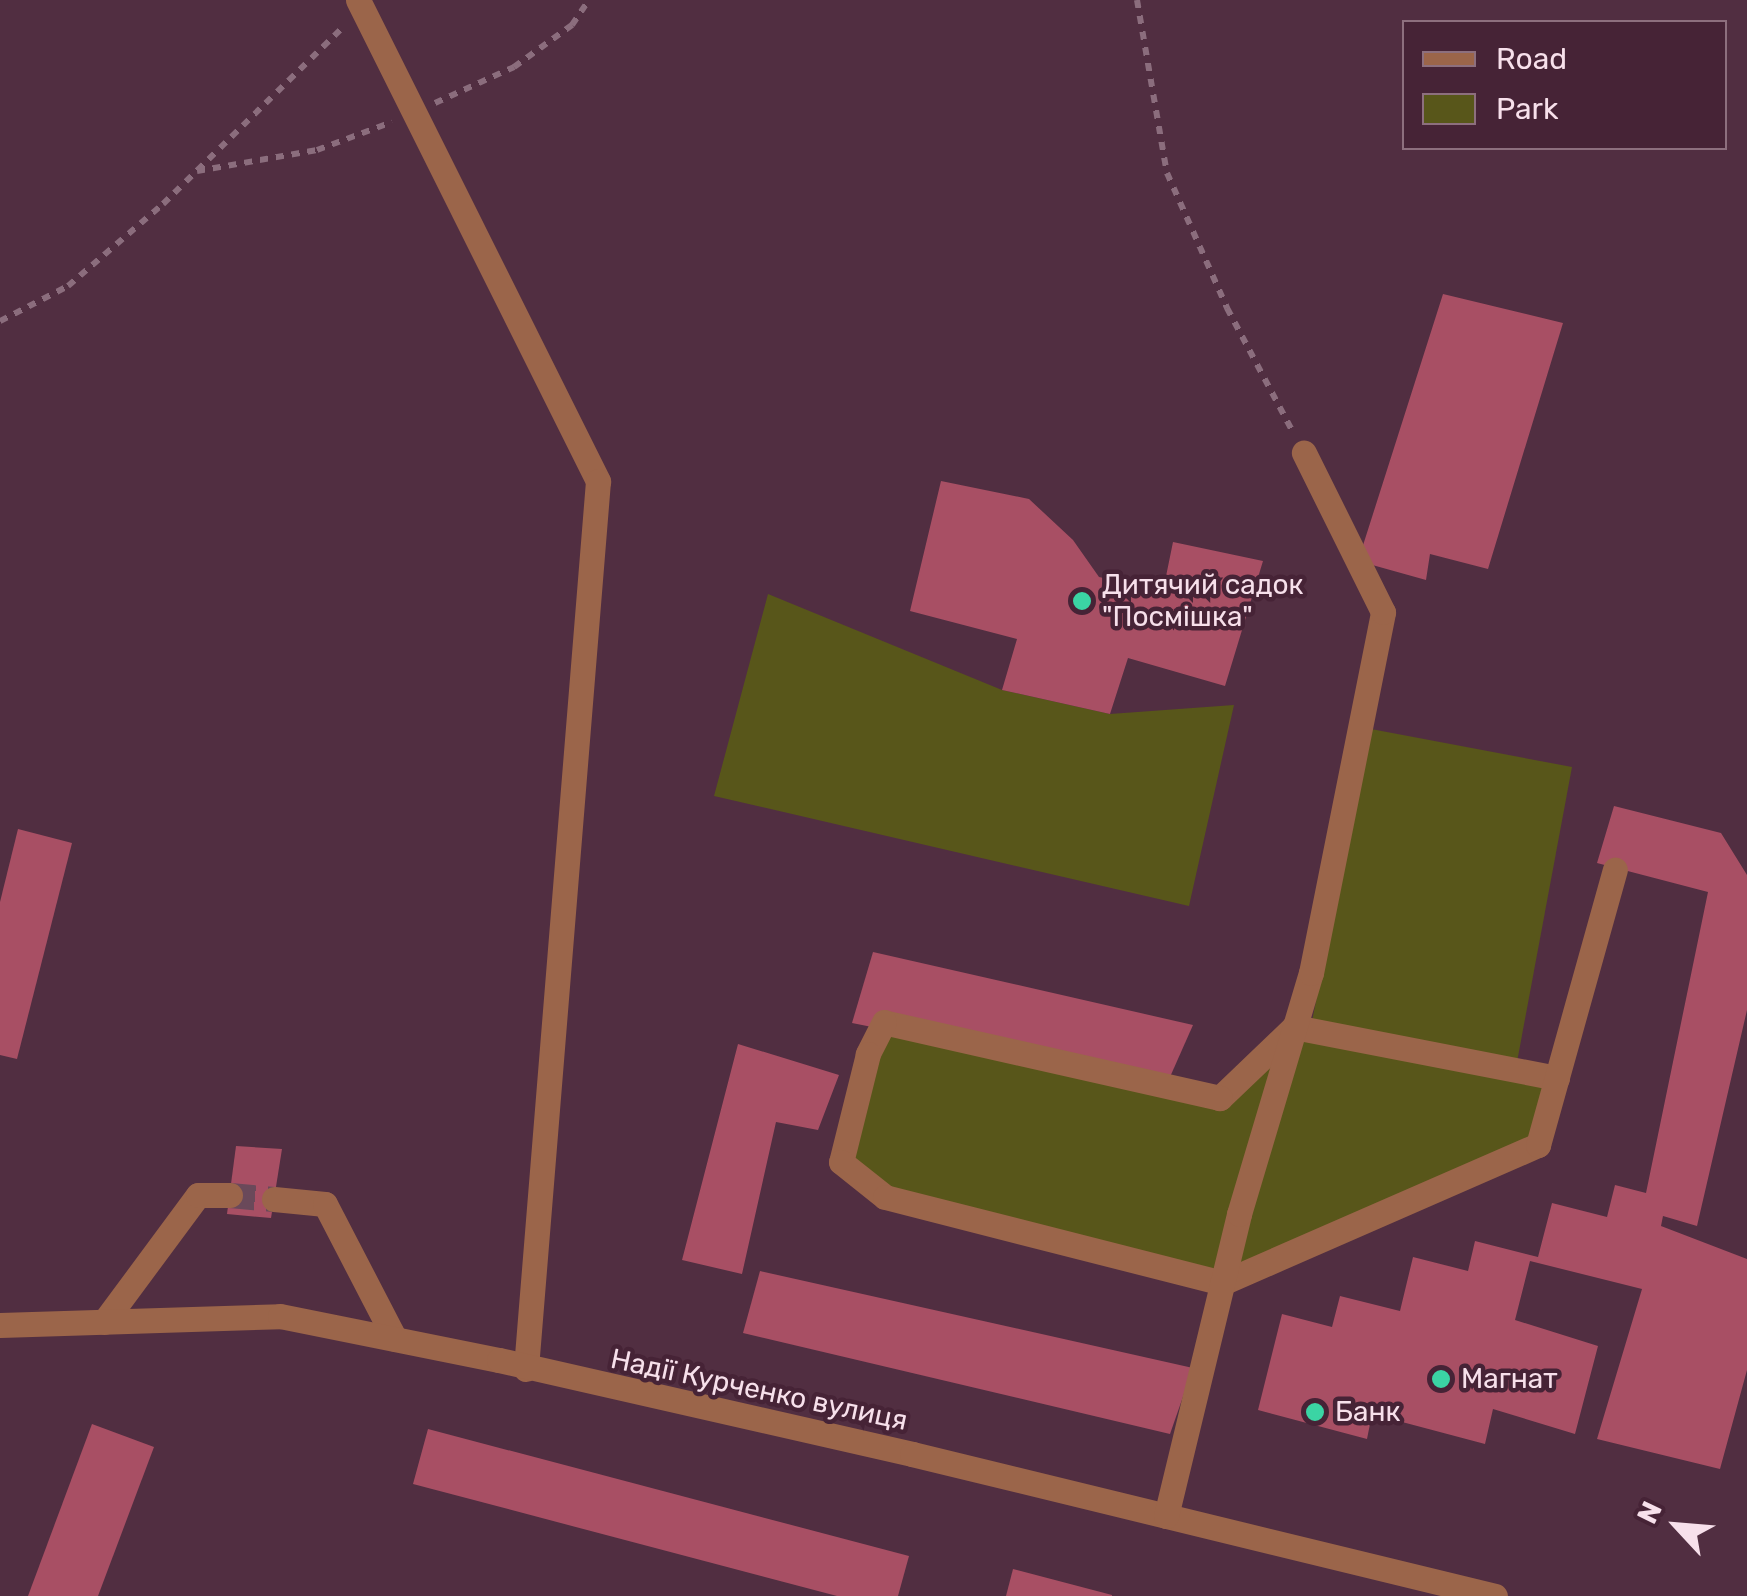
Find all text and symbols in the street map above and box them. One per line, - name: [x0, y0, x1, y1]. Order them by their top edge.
- legend: [1402, 20, 1727, 150]
- text: Road: [1496, 41, 1567, 77]
- text: Park: [1496, 91, 1558, 127]
- place label: Дитячий садок "Посмішка": [1102, 568, 1304, 634]
- marker: Дитячий садок "Посмішка": [1071, 590, 1093, 612]
- street label: Надії Курченко вулиця: [607, 1342, 911, 1438]
- place label: Магнат: [1461, 1362, 1558, 1396]
- marker: Магнат: [1430, 1368, 1452, 1390]
- place label: Банк: [1335, 1395, 1400, 1429]
- marker: Банк: [1304, 1401, 1326, 1423]
- north arrow: [1627, 1476, 1727, 1576]
- text: N: [1630, 1496, 1669, 1529]

